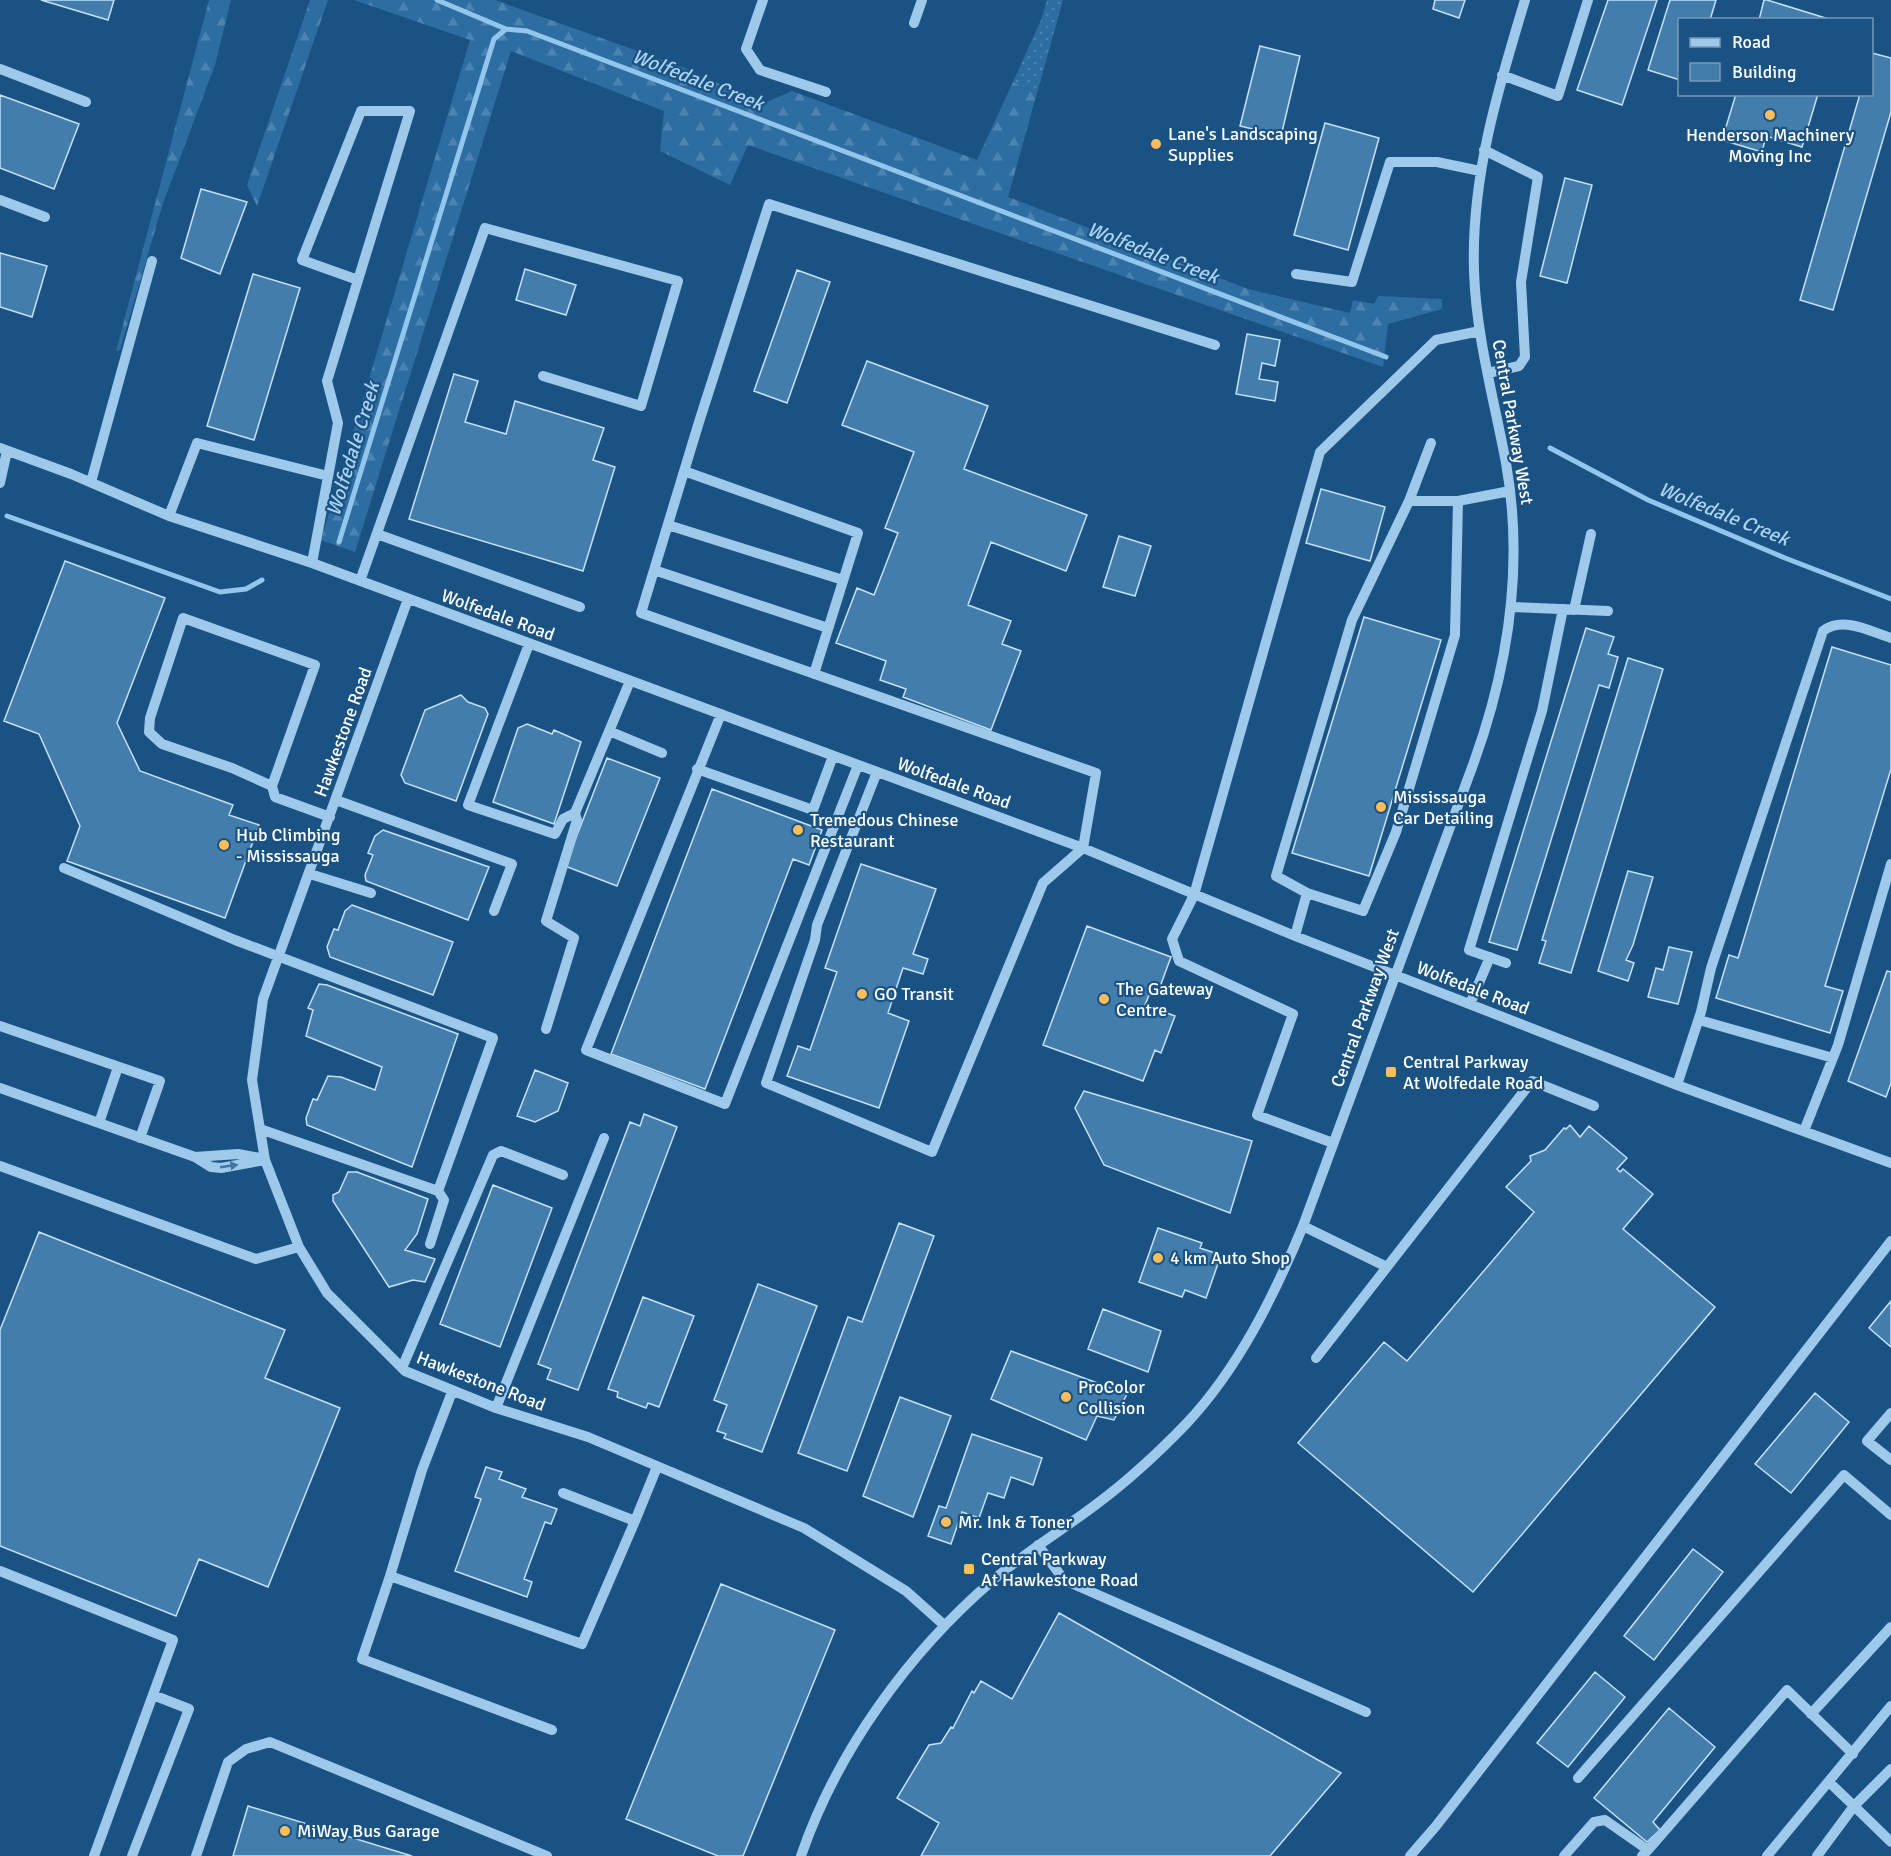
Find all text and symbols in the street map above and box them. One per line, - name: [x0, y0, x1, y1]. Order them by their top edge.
- legend: [1678, 18, 1873, 96]
- text: Road: [1732, 31, 1771, 53]
- water label: Wolfedale Creek: [629, 43, 769, 117]
- text: Building: [1732, 61, 1796, 83]
- marker: Henderson Machinery Moving Inc: [1763, 108, 1777, 122]
- place label: Lane's Landscaping Supplies: [1168, 123, 1318, 166]
- place label: Henderson Machinery Moving Inc: [1686, 124, 1855, 167]
- marker: Lane's Landscaping Supplies: [1149, 137, 1163, 151]
- water label: Wolfedale Creek: [1084, 216, 1224, 290]
- street label: Central Parkway West: [1488, 338, 1538, 506]
- water label: Wolfedale Creek: [321, 377, 386, 519]
- water label: Wolfedale Creek: [1655, 476, 1795, 552]
- street label: Wolfedale Road: [438, 584, 558, 646]
- street label: Hawkestone Road: [309, 664, 377, 800]
- street label: Wolfedale Road: [894, 752, 1014, 814]
- place label: Mississauga Car Detailing: [1393, 786, 1494, 829]
- marker: Mississauga Car Detailing: [1374, 800, 1388, 814]
- place label: Tremedous Chinese Restaurant: [810, 809, 958, 852]
- marker: Tremedous Chinese Restaurant: [791, 823, 805, 837]
- place label: Hub Climbing - Mississauga: [236, 824, 340, 867]
- marker: Hub Climbing - Mississauga: [217, 838, 231, 852]
- street label: Central Parkway West: [1326, 926, 1404, 1090]
- street label: Wolfedale Road: [1413, 956, 1533, 1020]
- place label: The Gateway Centre: [1116, 978, 1214, 1021]
- place label: GO Transit: [874, 983, 954, 1005]
- marker: GO Transit: [855, 987, 869, 1001]
- marker: The Gateway Centre: [1097, 992, 1111, 1006]
- place label: Central Parkway At Wolfedale Road: [1403, 1051, 1543, 1094]
- marker: Central Parkway At Wolfedale Road: [1384, 1065, 1398, 1079]
- one-way arrow: [219, 1161, 238, 1170]
- place label: 4 km Auto Shop: [1170, 1247, 1290, 1269]
- marker: 4 km Auto Shop: [1151, 1251, 1165, 1265]
- street label: Hawkestone Road: [413, 1346, 549, 1416]
- place label: ProColor Collision: [1078, 1376, 1145, 1419]
- marker: ProColor Collision: [1059, 1390, 1073, 1404]
- place label: Mr. Ink & Toner: [958, 1511, 1072, 1533]
- marker: Mr. Ink & Toner: [939, 1515, 953, 1529]
- place label: Central Parkway At Hawkestone Road: [981, 1548, 1138, 1591]
- marker: Central Parkway At Hawkestone Road: [962, 1562, 976, 1576]
- place label: MiWay Bus Garage: [297, 1820, 440, 1842]
- marker: MiWay Bus Garage: [278, 1824, 292, 1838]

